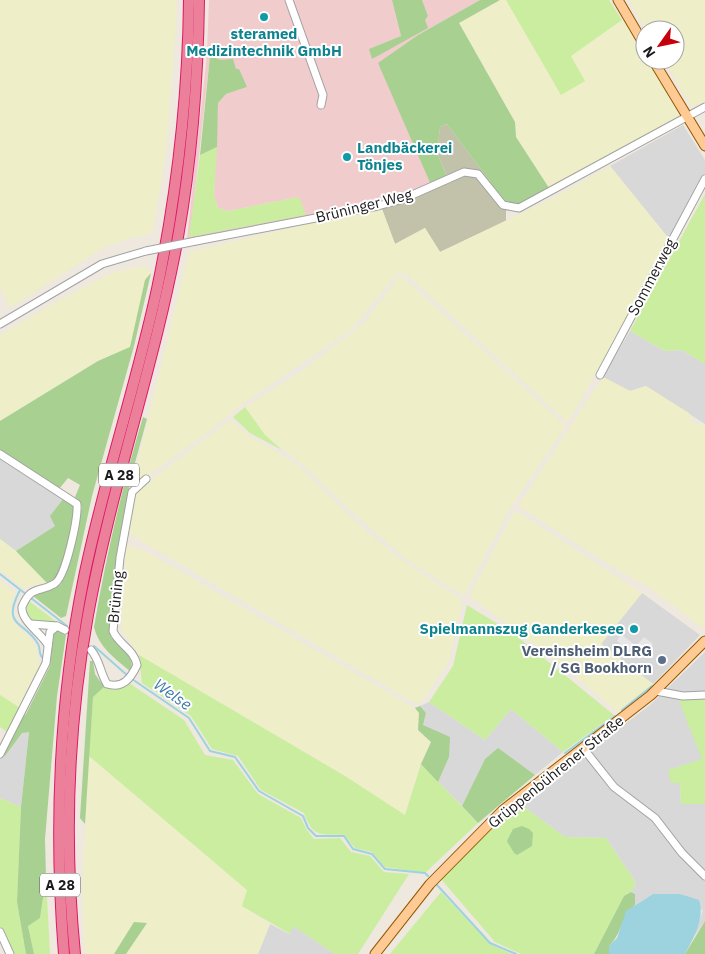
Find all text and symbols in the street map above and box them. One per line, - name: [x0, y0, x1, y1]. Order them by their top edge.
- marker: steramed Medizintechnik GmbH: [258, 11, 270, 23]
- north arrow: [635, 20, 685, 70]
- place label: steramed Medizintechnik GmbH: [186, 24, 342, 60]
- text: N: [639, 43, 659, 61]
- place label: Landbäckerei Tönjes: [357, 138, 452, 174]
- marker: Landbäckerei Tönjes: [341, 151, 353, 163]
- street label: Brüninger Weg: [314, 184, 414, 227]
- street label: Sommerweg: [623, 235, 680, 319]
- road number: A 28: [99, 464, 139, 486]
- street label: Brüning: [103, 570, 128, 624]
- place label: Spielmannszug Ganderkesee: [420, 619, 624, 638]
- marker: Spielmannszug Ganderkesee: [628, 623, 640, 635]
- place label: Vereinsheim DLRG / SG Bookhorn: [521, 641, 652, 677]
- marker: Vereinsheim DLRG / SG Bookhorn: [656, 654, 668, 666]
- water label: Welse: [150, 674, 196, 714]
- street label: Grüppenbührener Straße: [484, 711, 627, 832]
- road number: A 28: [40, 874, 80, 896]

